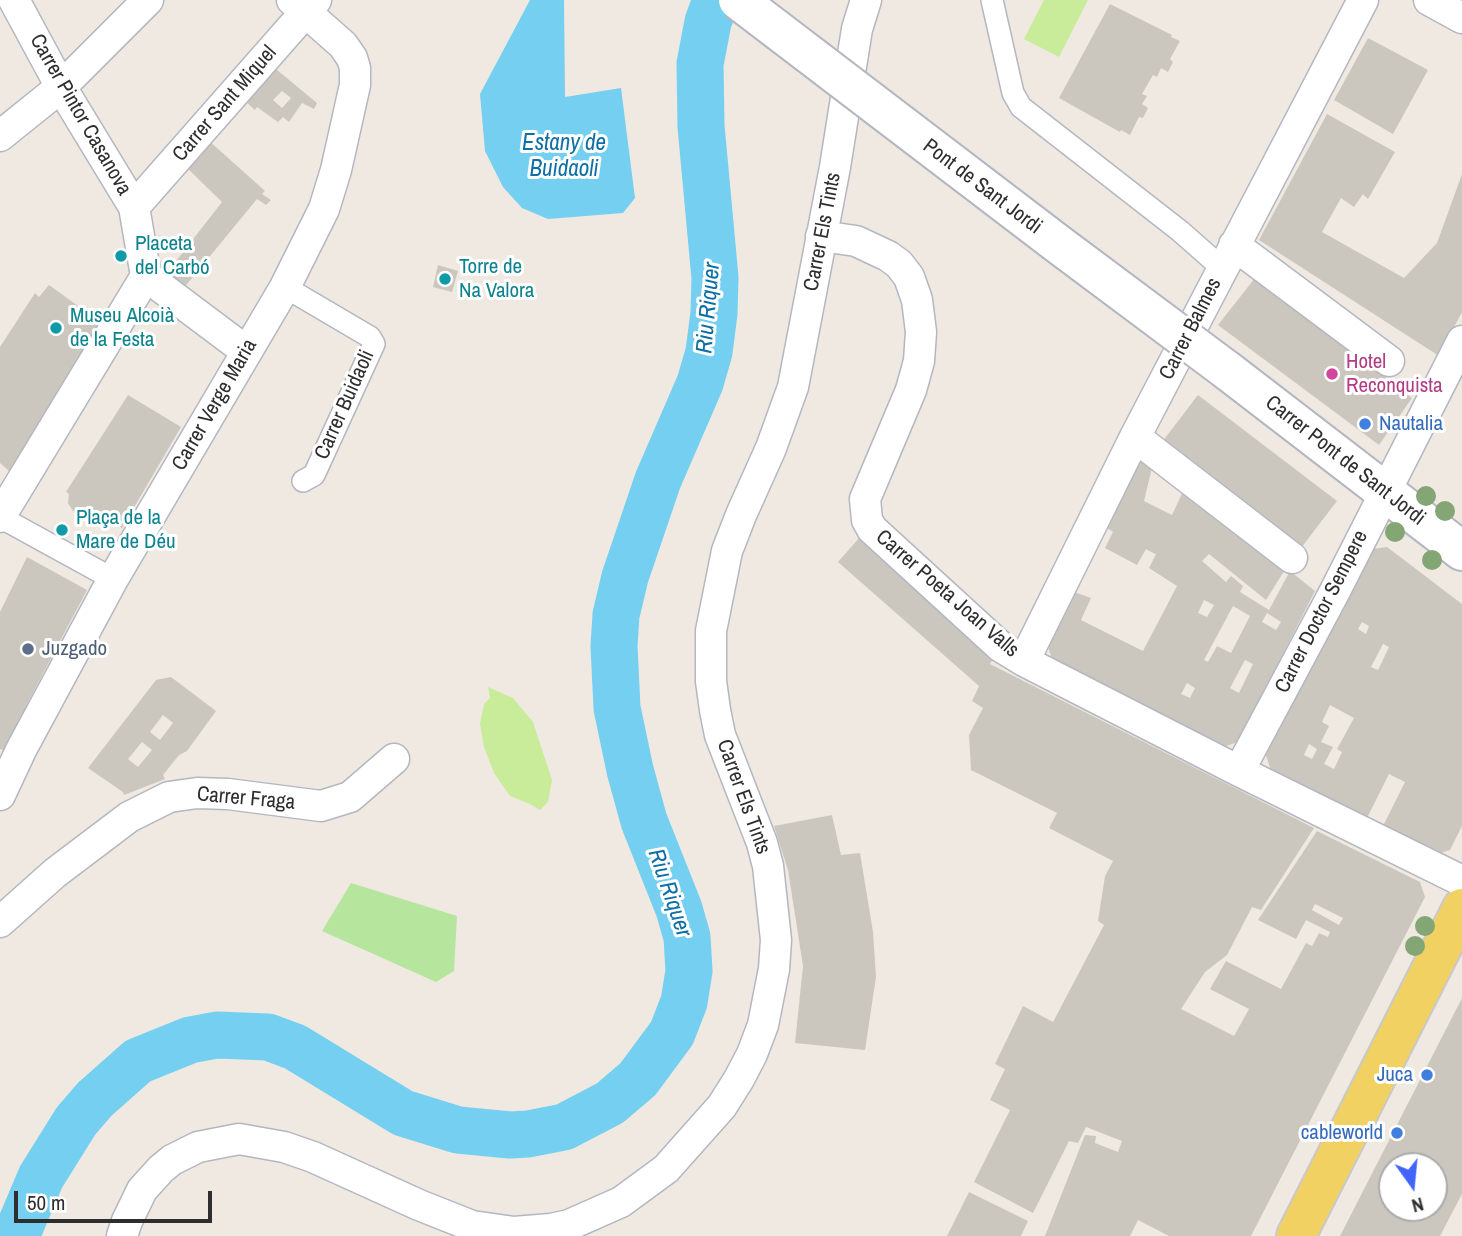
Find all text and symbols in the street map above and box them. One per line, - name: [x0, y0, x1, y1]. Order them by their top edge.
- street label: Carrer Pintor Casanova: [24, 30, 136, 200]
- street label: Carrer Sant Miquel: [168, 41, 282, 167]
- water label: Estany de Buidaoli: [522, 130, 606, 184]
- street label: Pont de Sant Jordi: [917, 134, 1047, 240]
- street label: Carrer Els Tints: [799, 171, 847, 293]
- place label: Placeta del Carbó: [135, 231, 210, 281]
- marker: Placeta del Carbó: [113, 248, 129, 264]
- place label: Torre de Na Valora: [459, 254, 534, 304]
- water label: Riu Riquer: [691, 261, 727, 355]
- marker: Torre de Na Valora: [437, 271, 453, 287]
- street label: Carrer Balmes: [1155, 274, 1227, 384]
- place label: Museu Alcoià de la Festa: [70, 303, 174, 353]
- marker: Museu Alcoià de la Festa: [48, 320, 64, 336]
- street label: Carrer Verge Maria: [167, 335, 263, 475]
- street label: Carrer Buidaoli: [310, 347, 380, 463]
- place label: Hotel Reconquista: [1346, 349, 1443, 399]
- marker: Hotel Reconquista: [1324, 366, 1340, 382]
- street label: Carrer Pont de Sant Jordi: [1260, 391, 1430, 531]
- place label: Nautalia: [1379, 411, 1443, 437]
- marker: Nautalia: [1357, 416, 1373, 432]
- place label: Plaça de la Mare de Déu: [76, 505, 176, 555]
- marker: Plaça de la Mare de Déu: [54, 522, 70, 538]
- street label: Carrer Poeta Joan Valls: [870, 525, 1024, 663]
- street label: Carrer Doctor Sempere: [1270, 527, 1374, 697]
- place label: Juzgado: [42, 636, 107, 662]
- marker: Juzgado: [20, 641, 36, 657]
- street label: Carrer Els Tints: [711, 736, 775, 858]
- street label: Carrer Fraga: [196, 782, 296, 816]
- water label: Riu Riquer: [641, 845, 697, 941]
- place label: Juca: [1377, 1062, 1413, 1088]
- marker: Juca: [1419, 1067, 1435, 1083]
- place label: cableworld: [1301, 1120, 1383, 1146]
- marker: cableworld: [1389, 1125, 1405, 1141]
- north arrow: [1378, 1152, 1448, 1222]
- scale bar: [18, 1176, 215, 1220]
- text: 50 m: [27, 1188, 65, 1217]
- text: N: [1409, 1191, 1427, 1219]

